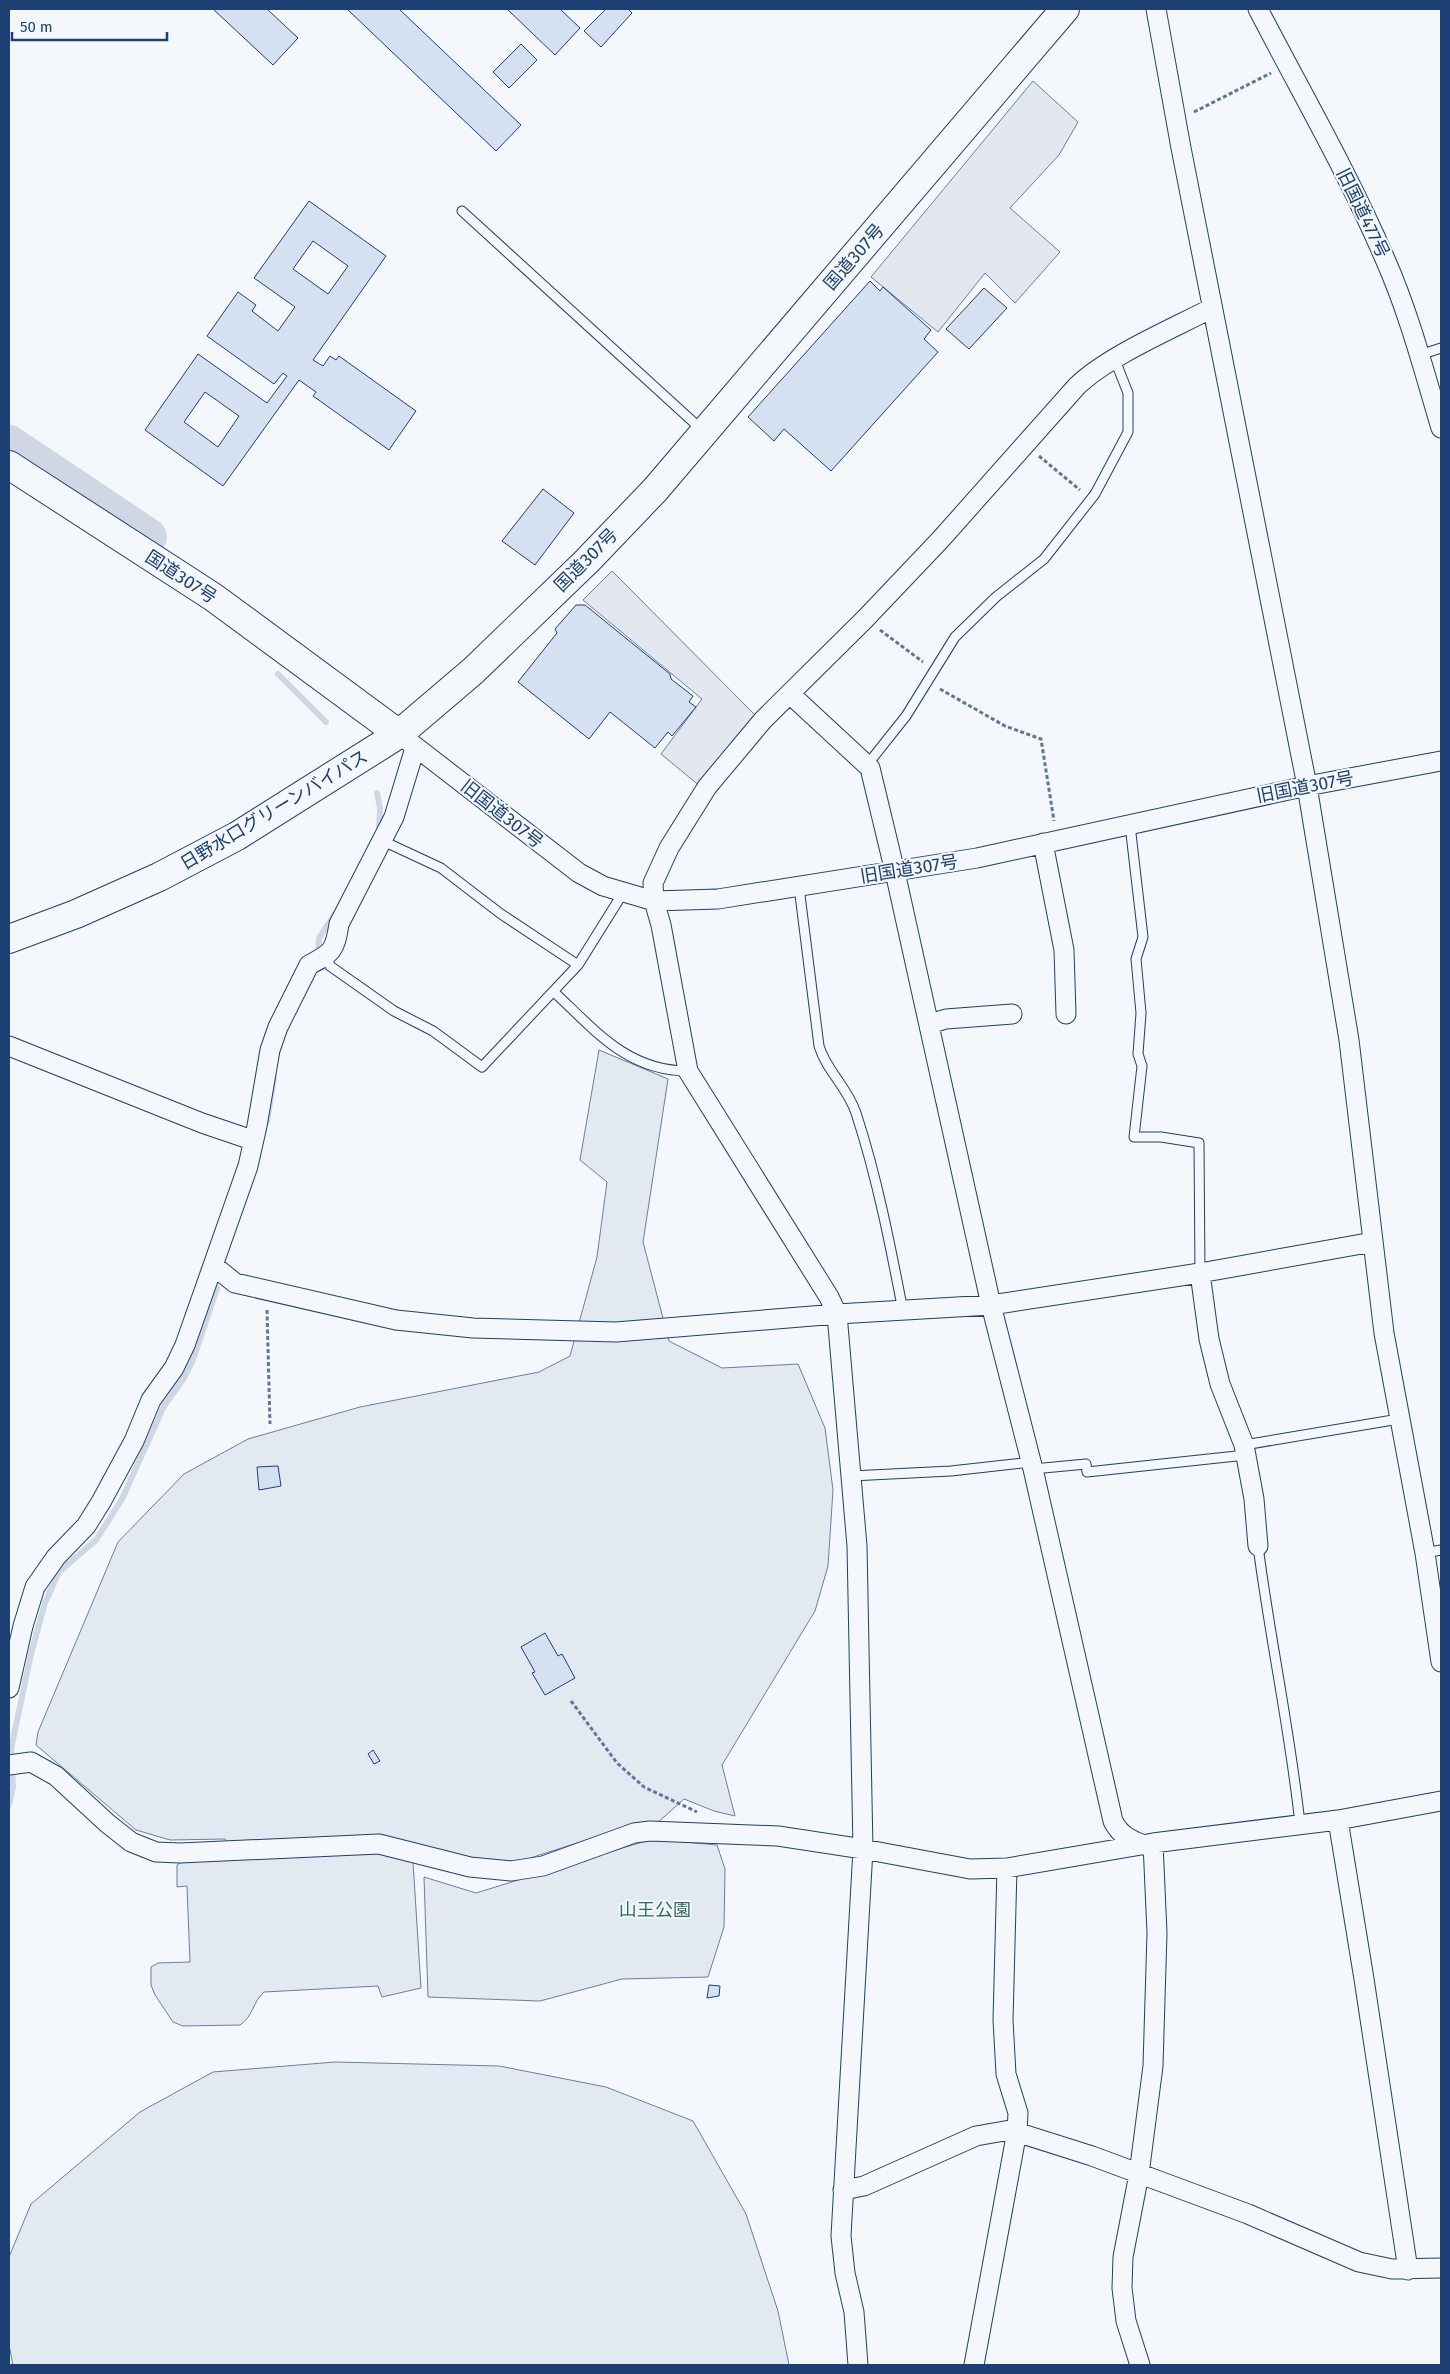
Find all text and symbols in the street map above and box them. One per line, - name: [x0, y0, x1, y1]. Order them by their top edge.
- scale bar: [12, 10, 168, 42]
- text: 50 m: [20, 18, 53, 36]
- street label: 旧国道477号: [1332, 165, 1394, 261]
- street label: 国道307号: [819, 219, 889, 295]
- street label: 国道307号: [550, 524, 622, 596]
- street label: 国道307号: [141, 546, 221, 608]
- street label: 日野水口グリーンバイパス: [176, 745, 372, 875]
- street label: 旧国道307号: [1254, 767, 1356, 807]
- street label: 旧国道307号: [456, 775, 548, 853]
- street label: 旧国道307号: [859, 850, 959, 888]
- park label: 山王公園: [619, 1899, 691, 1921]

